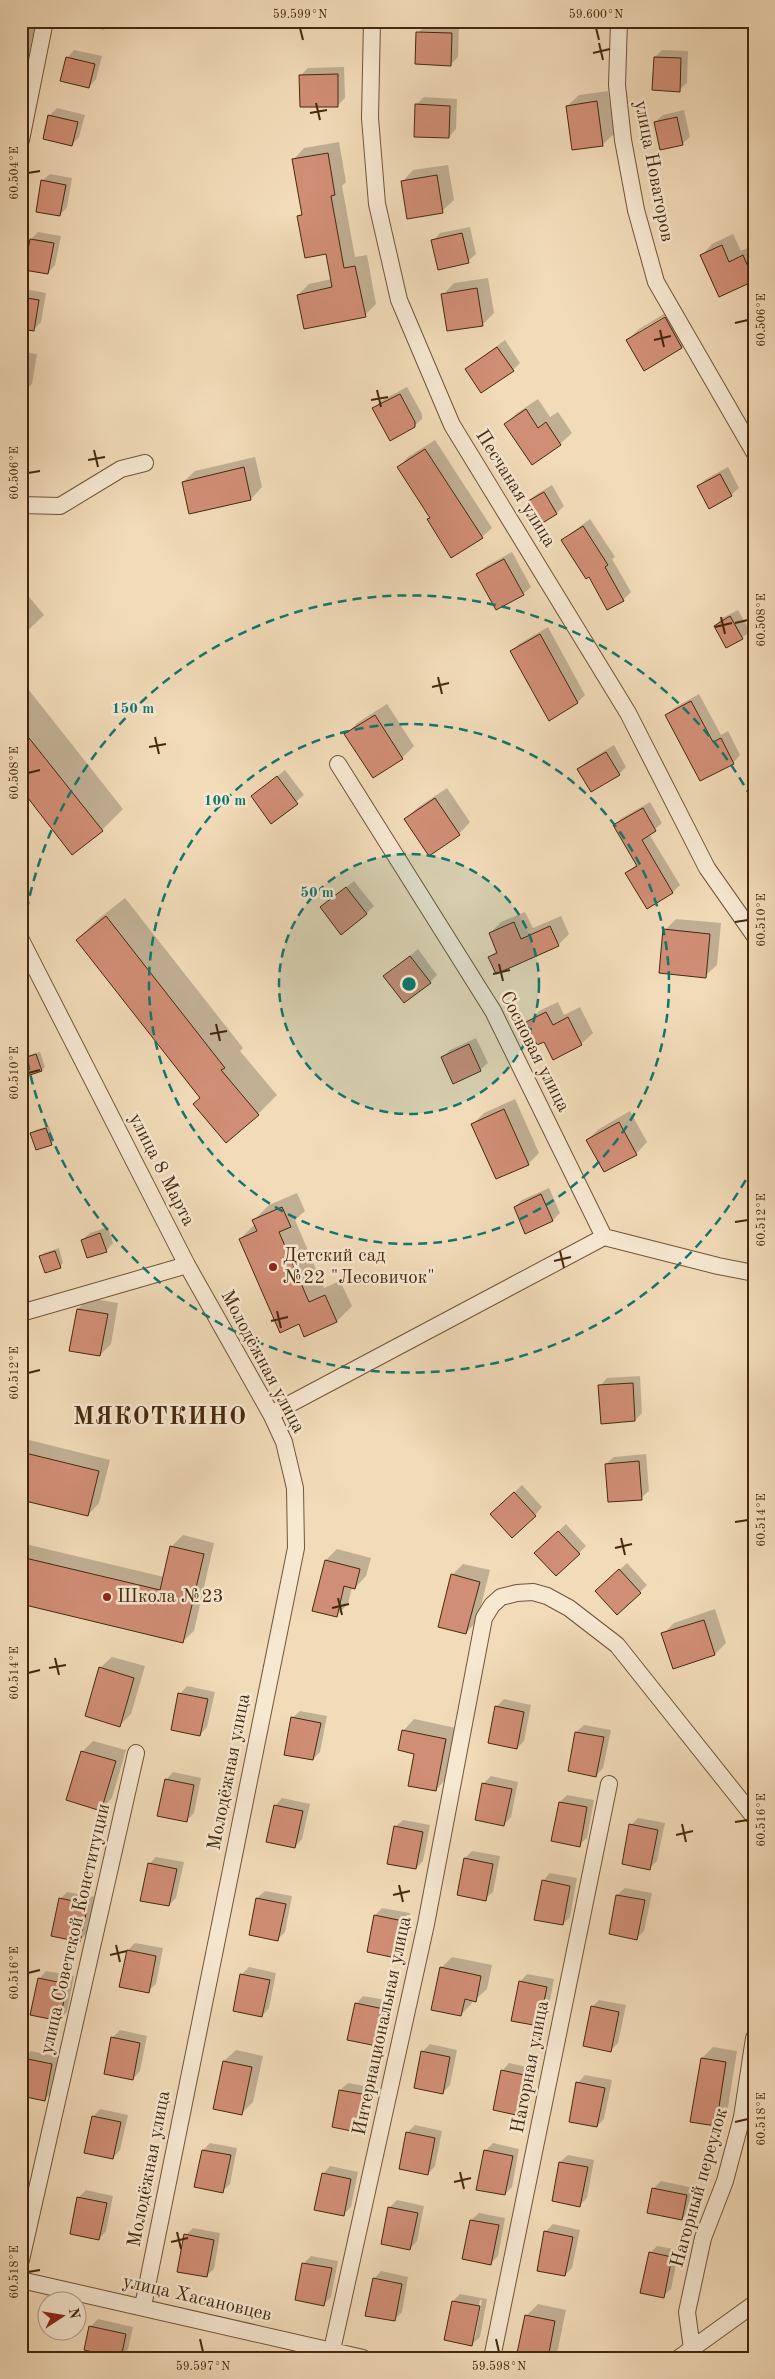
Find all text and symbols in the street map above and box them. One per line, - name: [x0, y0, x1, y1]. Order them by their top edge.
- text: 59.599°N: [273, 8, 327, 21]
- text: 59.600°N: [569, 8, 623, 21]
- street label: улица Новаторов: [630, 99, 676, 243]
- text: 60.504°E: [8, 146, 21, 200]
- text: 60.506°E: [755, 293, 768, 347]
- street label: Песчаная улица: [471, 427, 559, 552]
- text: 60.506°E: [8, 446, 21, 500]
- text: 60.508°E: [755, 593, 768, 647]
- text: 150 m: [112, 702, 154, 717]
- text: 60.508°E: [8, 746, 21, 800]
- text: 100 m: [204, 794, 246, 809]
- text: 50 m: [300, 886, 334, 901]
- text: 60.510°E: [755, 893, 768, 947]
- centre of rings: [400, 975, 418, 993]
- street label: Сосновая улица: [495, 989, 573, 1116]
- text: 60.510°E: [8, 1046, 21, 1100]
- street label: улица 8 Марта: [124, 1111, 198, 1230]
- text: 60.512°E: [755, 1193, 768, 1247]
- place label: Детский сад №22 "Лесовичок": [283, 1247, 435, 1288]
- marker: Детский сад №22 "Лесовичок": [267, 1261, 279, 1273]
- street label: Молодёжная улица: [216, 1287, 308, 1437]
- text: 60.512°E: [8, 1346, 21, 1400]
- district label: МЯКОТКИНО: [73, 1406, 247, 1430]
- text: 60.514°E: [755, 1493, 768, 1547]
- place label: Школа №23: [117, 1588, 224, 1607]
- marker: Школа №23: [101, 1591, 113, 1603]
- text: 60.514°E: [8, 1646, 21, 1700]
- street label: Молодёжная улица: [205, 1691, 255, 1852]
- text: 60.516°E: [755, 1793, 768, 1847]
- street label: улица Советской Конституции: [38, 1802, 114, 2056]
- street label: Интернациональная улица: [350, 1914, 416, 2137]
- text: 60.516°E: [8, 1946, 21, 2000]
- street label: Нагорная улица: [509, 1999, 553, 2135]
- street label: Молодёжная улица: [125, 2088, 175, 2249]
- text: 60.518°E: [755, 2092, 768, 2146]
- street label: Нагорный переулок: [668, 2106, 732, 2270]
- text: 60.518°E: [8, 2245, 21, 2299]
- street label: улица Хасановцев: [121, 2273, 273, 2325]
- north arrow: [38, 2292, 88, 2342]
- text: N: [66, 2307, 82, 2320]
- text: 59.597°N: [176, 2360, 230, 2373]
- text: 59.598°N: [472, 2360, 526, 2373]

